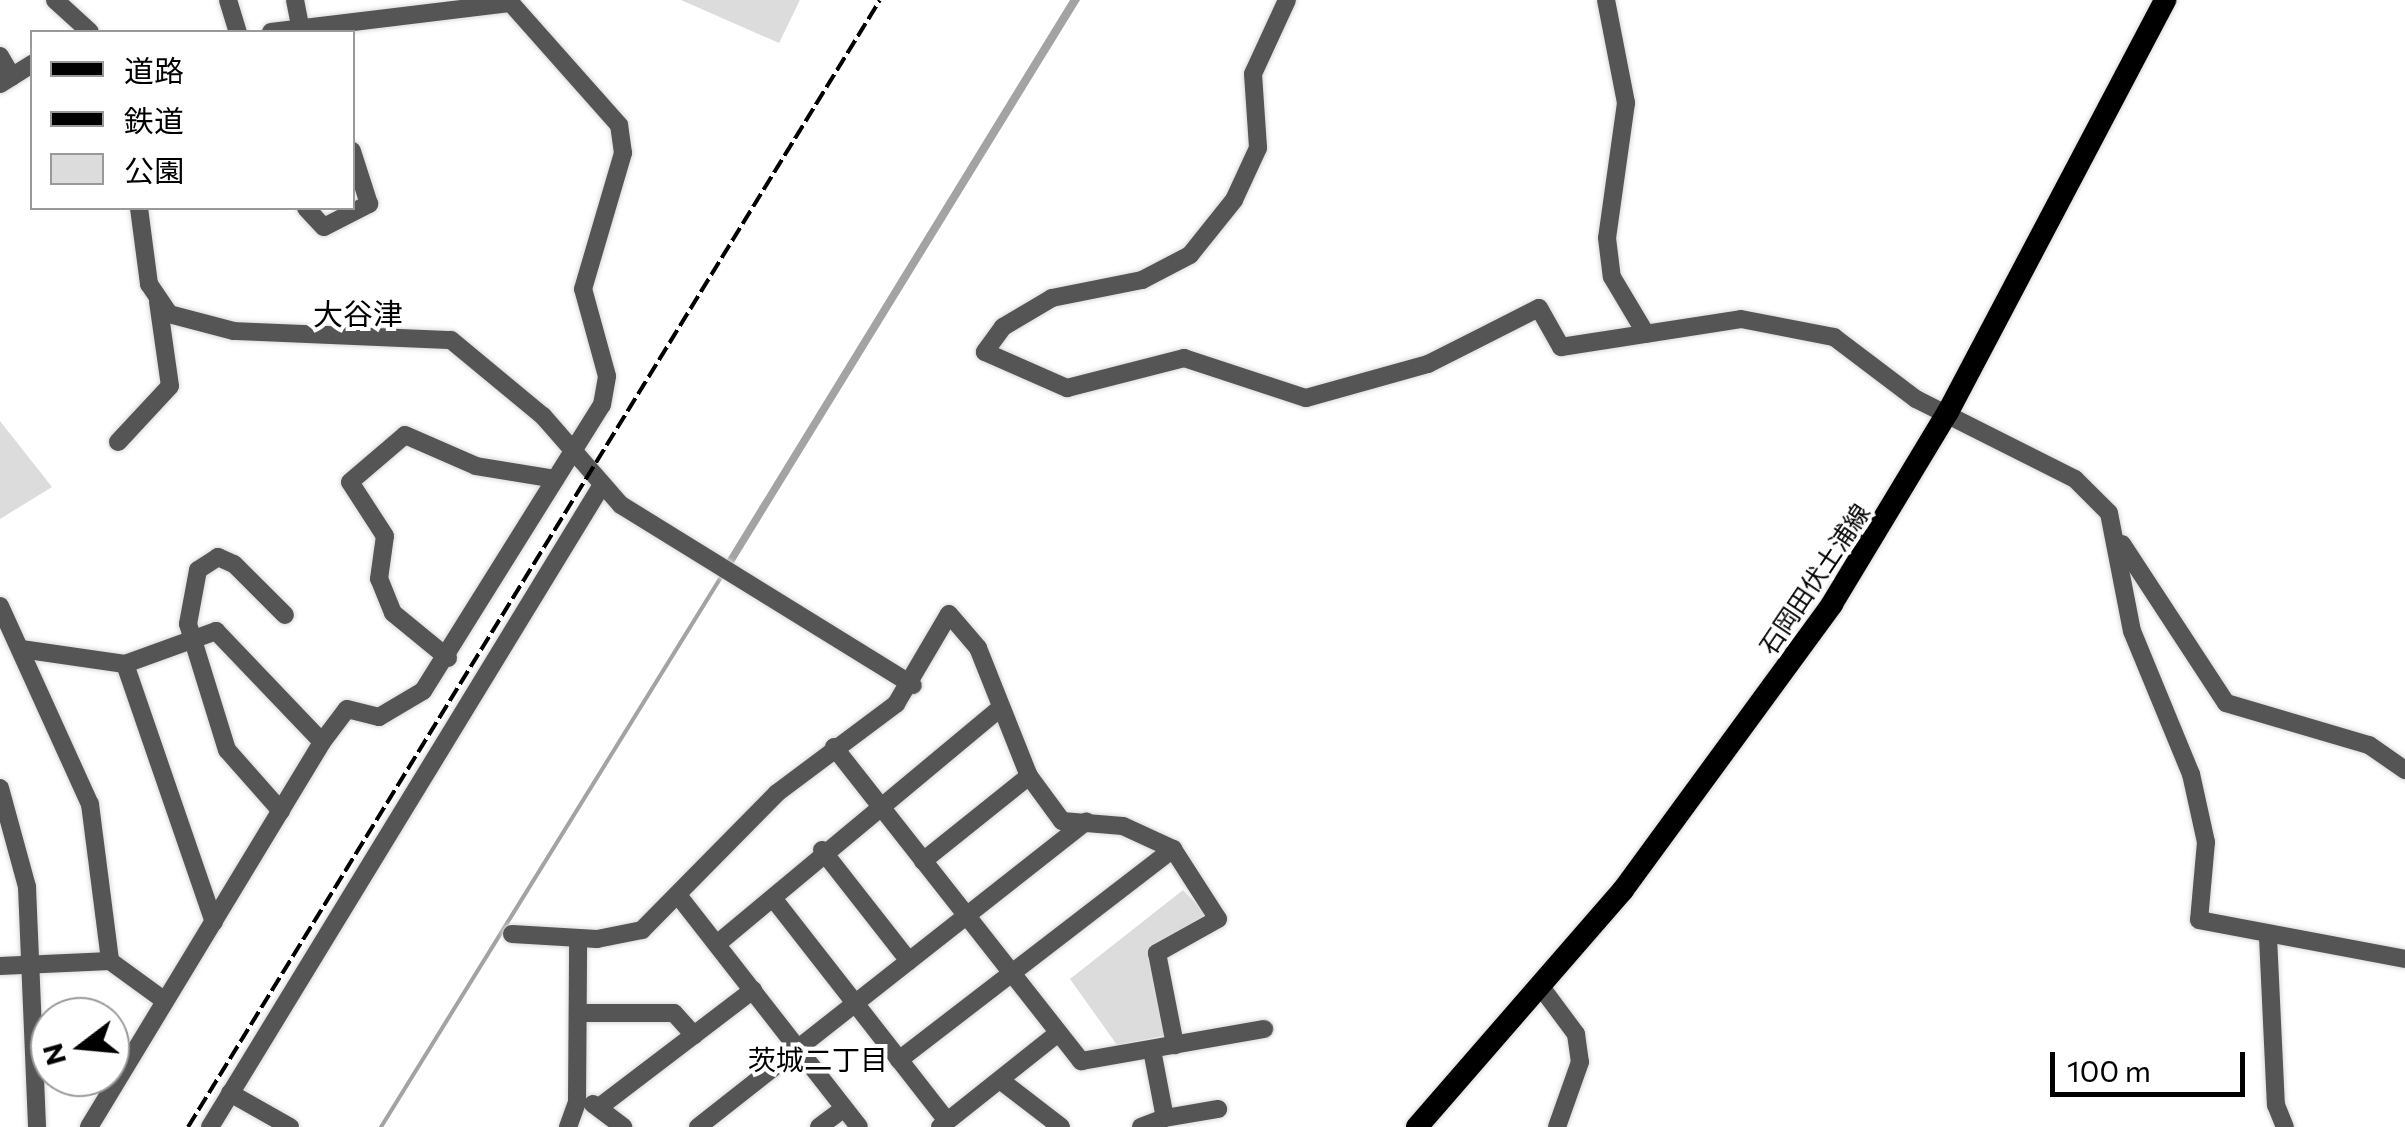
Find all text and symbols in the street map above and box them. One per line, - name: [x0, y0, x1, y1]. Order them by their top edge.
- legend: [30, 30, 355, 210]
- text: 道路: [124, 51, 184, 88]
- text: 鉄道: [124, 101, 184, 138]
- text: 公園: [124, 151, 184, 188]
- district label: 大谷津: [313, 295, 403, 331]
- street label: 石岡田伏土浦線: [1753, 498, 1875, 660]
- north arrow: [30, 997, 130, 1097]
- scale bar: [2055, 1032, 2250, 1094]
- text: N: [34, 1040, 72, 1069]
- district label: 茨城二丁目: [748, 1042, 888, 1076]
- text: 100 m: [2067, 1051, 2151, 1088]

